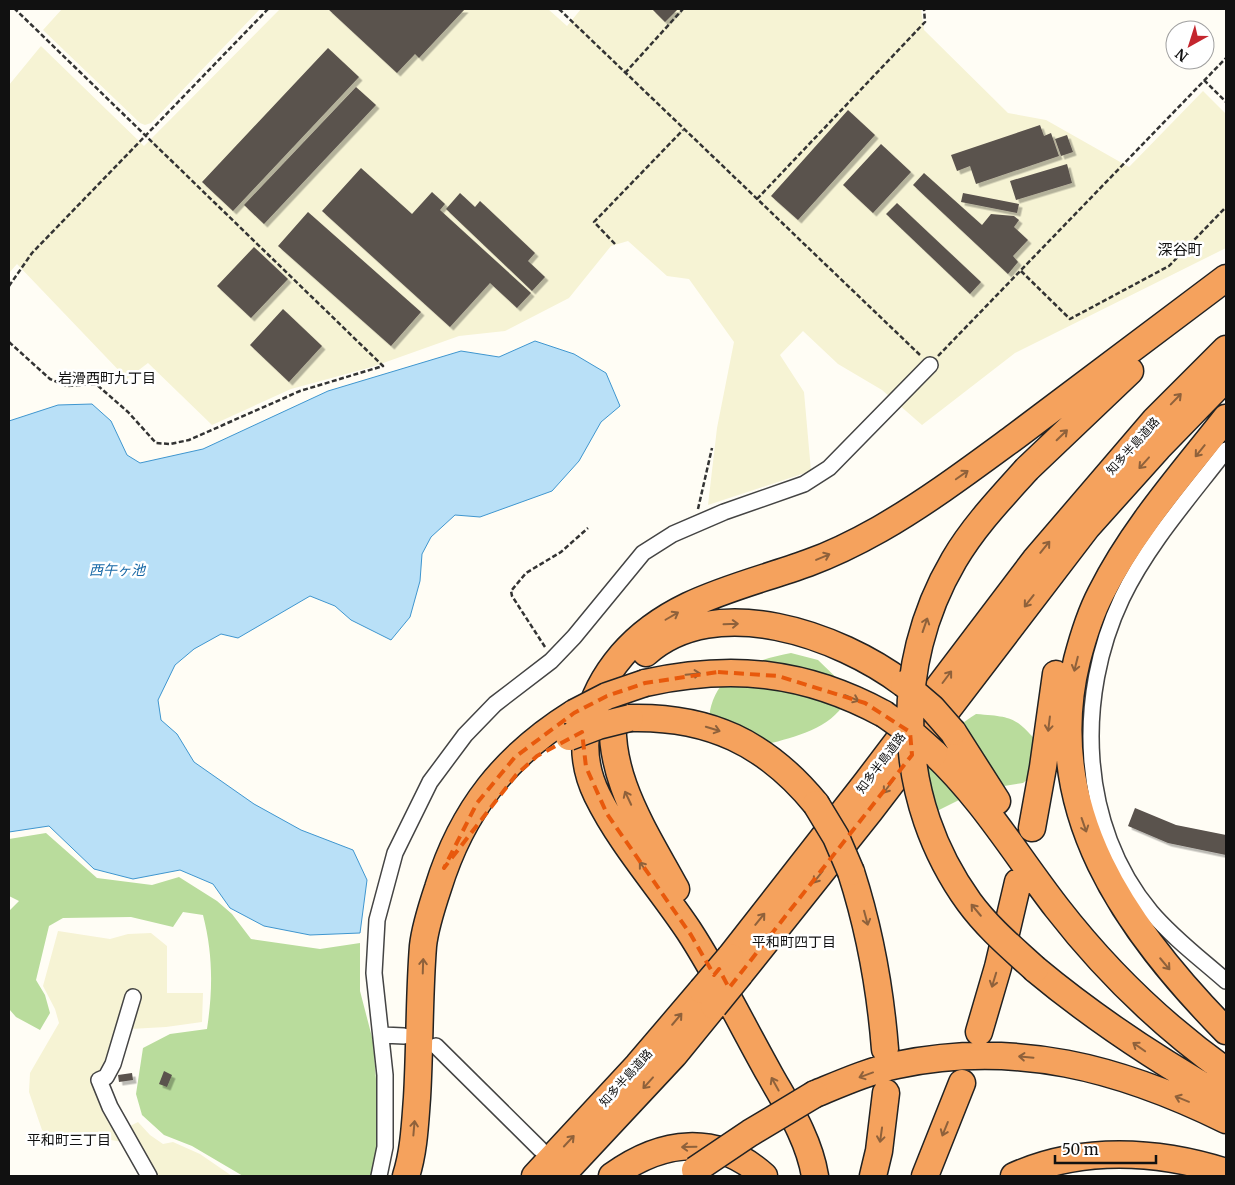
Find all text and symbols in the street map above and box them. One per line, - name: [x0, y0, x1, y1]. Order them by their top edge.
- north arrow: [1165, 20, 1215, 70]
- text: N: [1172, 45, 1192, 66]
- district label: 深谷町: [1157, 240, 1203, 259]
- district label: 岩滑西町九丁目: [58, 369, 156, 387]
- one-way arrow: [1170, 393, 1182, 406]
- street label: 知多半島道路: [1103, 414, 1162, 477]
- one-way arrow: [1056, 429, 1069, 441]
- one-way arrow: [1194, 445, 1205, 458]
- one-way arrow: [1138, 457, 1150, 469]
- one-way arrow: [955, 470, 969, 480]
- one-way arrow: [1040, 541, 1051, 554]
- one-way arrow: [815, 552, 830, 562]
- water label: 西午ヶ池: [89, 561, 147, 579]
- one-way arrow: [1023, 594, 1034, 607]
- one-way arrow: [664, 610, 678, 620]
- one-way arrow: [921, 618, 930, 633]
- one-way arrow: [723, 619, 739, 629]
- one-way arrow: [1071, 656, 1080, 672]
- one-way arrow: [685, 669, 701, 679]
- one-way arrow: [941, 670, 952, 684]
- one-way arrow: [844, 693, 859, 703]
- one-way arrow: [1044, 715, 1054, 731]
- one-way arrow: [704, 724, 720, 734]
- street label: 知多半島道路: [853, 729, 908, 796]
- one-way arrow: [883, 780, 894, 793]
- one-way arrow: [623, 790, 633, 805]
- one-way arrow: [1079, 816, 1089, 832]
- one-way arrow: [639, 861, 649, 875]
- one-way arrow: [813, 870, 824, 883]
- one-way arrow: [970, 904, 982, 917]
- one-way arrow: [861, 910, 871, 926]
- one-way arrow: [755, 912, 766, 925]
- district label: 平和町四丁目: [752, 933, 836, 951]
- one-way arrow: [1160, 957, 1171, 970]
- one-way arrow: [418, 958, 428, 974]
- one-way arrow: [989, 972, 999, 988]
- one-way arrow: [671, 1013, 683, 1026]
- one-way arrow: [1133, 1042, 1147, 1052]
- street label: 知多半島道路: [596, 1046, 655, 1109]
- one-way arrow: [1018, 1052, 1034, 1061]
- one-way arrow: [859, 1071, 874, 1080]
- one-way arrow: [642, 1077, 654, 1090]
- one-way arrow: [770, 1077, 779, 1092]
- one-way arrow: [1175, 1094, 1190, 1103]
- one-way arrow: [410, 1121, 419, 1137]
- one-way arrow: [940, 1121, 949, 1136]
- one-way arrow: [876, 1126, 886, 1142]
- district label: 平和町三丁目: [27, 1131, 111, 1149]
- scale bar: [1055, 1132, 1156, 1164]
- one-way arrow: [563, 1135, 575, 1147]
- text: 50 m: [1062, 1140, 1099, 1159]
- one-way arrow: [681, 1142, 698, 1152]

